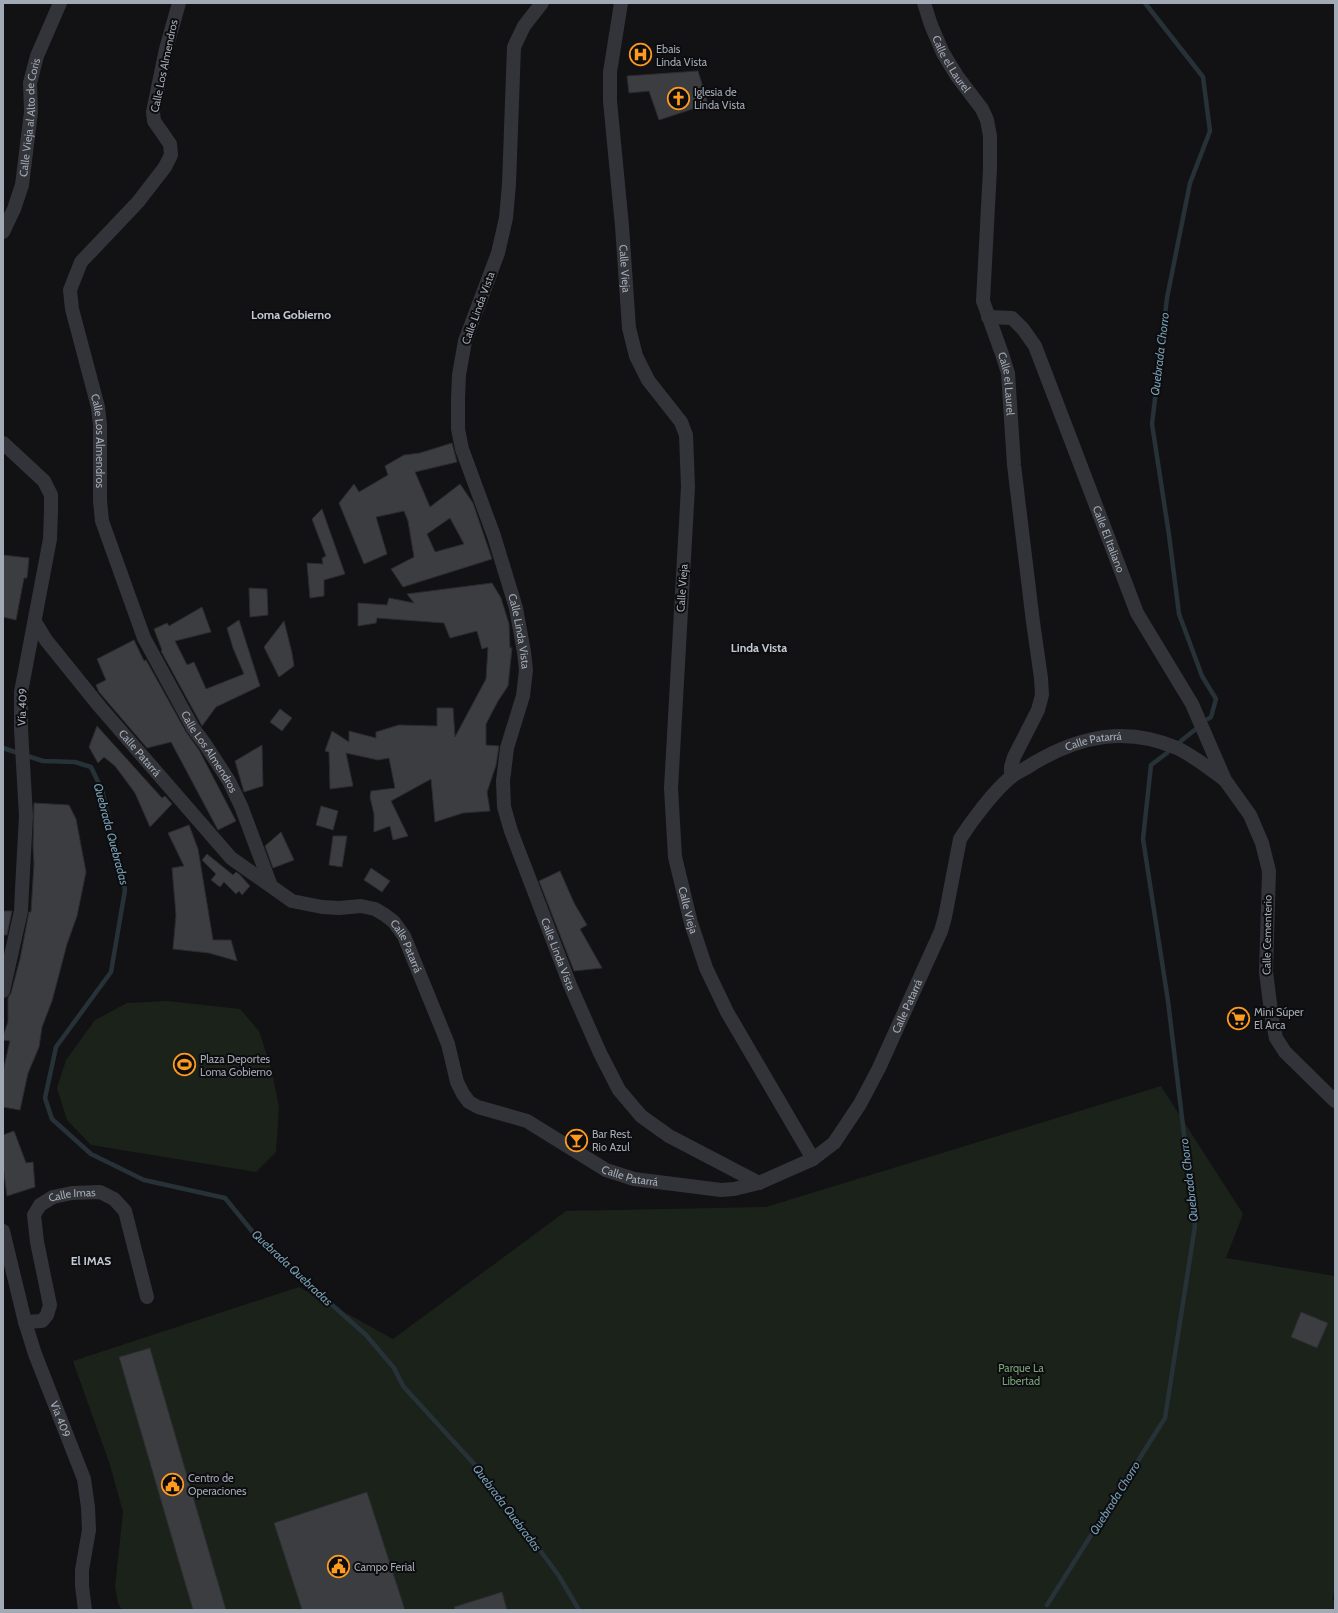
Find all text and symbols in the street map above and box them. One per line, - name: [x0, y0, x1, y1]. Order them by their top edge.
- street label: Calle Los Almendros: [147, 18, 181, 114]
- street label: Calle el Laurel: [929, 33, 974, 95]
- hospital icon: Ebais Linda Vista: [627, 42, 653, 68]
- place label: Ebais Linda Vista: [656, 42, 708, 69]
- street label: Calle Vieja al Alto de Coris: [16, 56, 43, 178]
- church icon: Iglesia de Linda Vista: [666, 85, 692, 111]
- place label: Iglesia de Linda Vista: [694, 85, 746, 112]
- street label: Calle Vieja: [616, 244, 634, 294]
- street label: Calle Linda Vista: [458, 269, 498, 346]
- district label: Loma Gobierno: [251, 307, 331, 322]
- water label: Quebrada Chorro: [1147, 311, 1172, 396]
- street label: Calle el Laurel: [995, 350, 1018, 416]
- street label: Calle Los Almendros: [88, 392, 107, 488]
- street label: Calle El Italiano: [1090, 503, 1128, 575]
- street label: Calle Vieja: [673, 563, 691, 612]
- street label: Calle Linda Vista: [505, 592, 533, 670]
- district label: Linda Vista: [731, 640, 787, 655]
- street label: Vía 409: [14, 688, 30, 726]
- street label: Calle Los Almendros: [178, 708, 241, 795]
- street label: Calle Patarrá: [116, 727, 165, 780]
- street label: Calle Patarrá: [1063, 729, 1123, 754]
- water label: Quebrada Quebradas: [91, 781, 132, 887]
- street label: Calle Vieja: [675, 885, 701, 936]
- street label: Calle Cementerio: [1259, 895, 1275, 975]
- street label: Calle Linda Vista: [538, 916, 579, 993]
- street label: Calle Patarrá: [387, 917, 425, 975]
- street label: Calle Patarrá: [889, 976, 926, 1035]
- supermarket icon: Mini Súper El Arca: [1225, 1005, 1251, 1031]
- place label: Mini Súper El Arca: [1254, 1005, 1304, 1032]
- sports icon: Plaza Deportes Loma Gobierno: [171, 1052, 197, 1078]
- place label: Plaza Deportes Loma Gobierno: [200, 1052, 272, 1079]
- bar icon: Bar Rest. Rio Azul: [563, 1127, 589, 1153]
- place label: Bar Rest. Rio Azul: [592, 1127, 632, 1154]
- water label: Quebrada Chorro: [1176, 1138, 1201, 1223]
- street label: Calle Patarrá: [599, 1162, 660, 1189]
- street label: Calle Imas: [46, 1185, 96, 1205]
- water label: Quebrada Quebradas: [249, 1226, 336, 1309]
- district label: El IMAS: [71, 1253, 111, 1268]
- park label: Parque La Libertad: [998, 1361, 1044, 1388]
- street label: Vía 409: [47, 1399, 74, 1439]
- water label: Quebrada Chorro: [1086, 1458, 1143, 1537]
- water label: Quebrada Quebradas: [470, 1461, 545, 1554]
- public building icon: Centro de Operaciones: [160, 1471, 186, 1497]
- place label: Centro de Operaciones: [188, 1471, 247, 1498]
- public building icon: Campo Ferial: [326, 1554, 352, 1580]
- place label: Campo Ferial: [354, 1560, 415, 1574]

